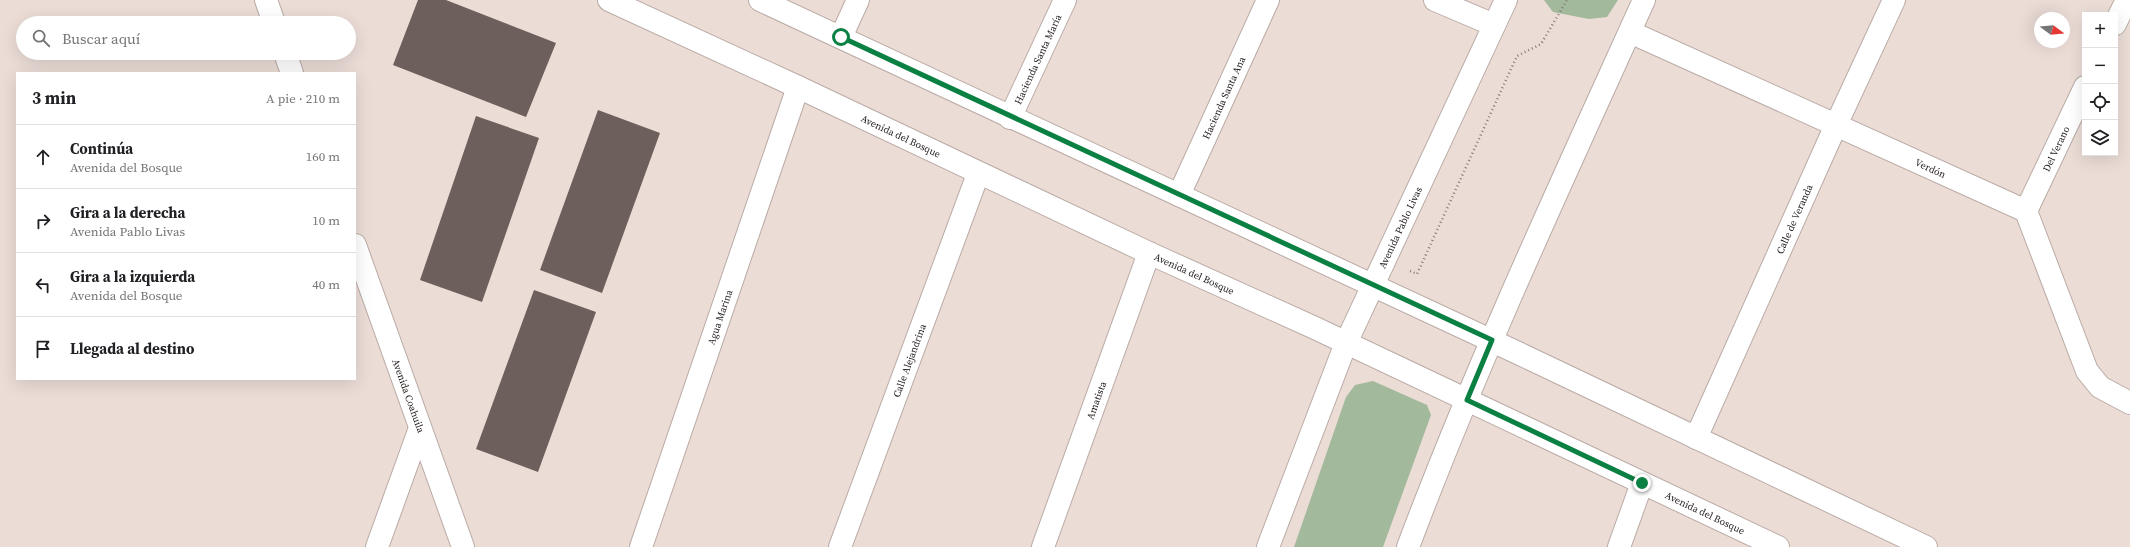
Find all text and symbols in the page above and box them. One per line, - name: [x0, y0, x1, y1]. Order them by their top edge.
- street label: Hacienda Santa María: [1011, 11, 1065, 106]
- north arrow: [2034, 12, 2070, 48]
- map controls: [2082, 12, 2118, 156]
- button: +: [2082, 12, 2118, 48]
- search box: [16, 16, 356, 60]
- icon: search: [30, 27, 52, 49]
- text: Buscar aquí: [62, 28, 140, 49]
- route start: [832, 28, 850, 46]
- button: −: [2082, 48, 2118, 84]
- street label: Hacienda Santa Ana: [1199, 54, 1249, 141]
- button: locate: [2082, 84, 2118, 120]
- text: 3 min: [32, 86, 76, 110]
- text: A pie · 210 m: [266, 90, 340, 107]
- street label: Avenida del Bosque: [859, 112, 943, 161]
- button: layers: [2082, 120, 2118, 156]
- street label: Del Verano: [2040, 124, 2073, 174]
- text: Continúa: [70, 138, 133, 159]
- icon: ahead: [32, 146, 54, 168]
- text: 160 m: [306, 148, 340, 165]
- street label: Verdón: [1913, 156, 1948, 181]
- text: Avenida del Bosque: [70, 159, 182, 176]
- street label: Calle de Veranda: [1773, 182, 1816, 256]
- street label: Avenida Pablo Livas: [1376, 185, 1425, 271]
- text: Gira a la derecha: [70, 202, 185, 223]
- icon: right: [32, 210, 54, 232]
- text: 10 m: [312, 212, 340, 229]
- text: Avenida Pablo Livas: [70, 223, 185, 240]
- street label: Avenida del Bosque: [1152, 250, 1236, 298]
- text: Gira a la izquierda: [70, 266, 195, 287]
- icon: left: [32, 274, 54, 296]
- text: 40 m: [312, 276, 340, 293]
- text: Avenida del Bosque: [70, 287, 182, 304]
- street label: Agua Marina: [705, 287, 736, 346]
- street label: Calle Alejandrina: [890, 321, 929, 399]
- icon: arrive: [32, 338, 54, 360]
- text: Llegada al destino: [70, 338, 195, 359]
- street label: Avenida Coahuila: [389, 357, 428, 435]
- street label: Amatista: [1084, 379, 1110, 421]
- route end: [1633, 474, 1651, 492]
- street label: Avenida del Bosque: [1663, 489, 1747, 537]

